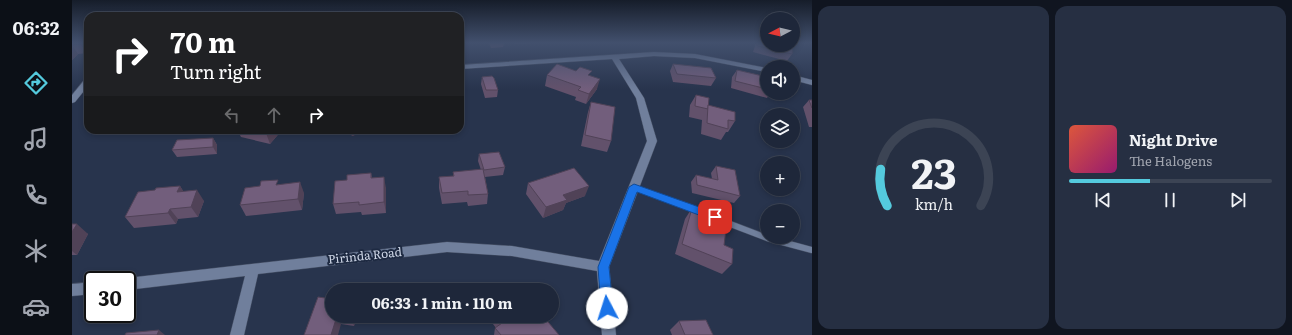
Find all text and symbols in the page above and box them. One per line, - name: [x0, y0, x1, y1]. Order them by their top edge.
- north arrow: [760, 12, 800, 52]
- map controls: [760, 12, 800, 244]
- text: 06:32: [13, 14, 59, 41]
- text: 70 m: [170, 20, 236, 62]
- icon: right: [104, 28, 156, 80]
- text: Turn right: [170, 58, 261, 85]
- button: sound: [760, 60, 800, 100]
- icon: directions: [22, 69, 50, 97]
- icon: left: [221, 104, 243, 126]
- icon: ahead: [263, 104, 285, 126]
- icon: right: [305, 104, 327, 126]
- button: layers: [760, 108, 800, 148]
- icon: music: [22, 125, 50, 153]
- text: Night Drive: [1129, 128, 1218, 151]
- text: 23: [911, 139, 956, 201]
- text: The Halogens: [1129, 151, 1212, 170]
- button: +: [760, 156, 800, 196]
- icon: phone: [22, 181, 50, 209]
- icon: previous: [1092, 189, 1114, 211]
- icon: pause: [1159, 189, 1181, 211]
- icon: next: [1227, 189, 1249, 211]
- text: km/h: [914, 192, 953, 213]
- pin: [698, 200, 732, 234]
- button: −: [760, 204, 800, 244]
- icon: arrive: [704, 206, 726, 228]
- icon: climate: [22, 237, 50, 265]
- street label: Pirinda Road: [327, 242, 403, 268]
- speed limit sign: 30: [84, 271, 136, 323]
- position arrow: [586, 287, 628, 329]
- text: 06:33 · 1 min · 110 m: [372, 291, 512, 314]
- icon: car: [22, 293, 50, 321]

